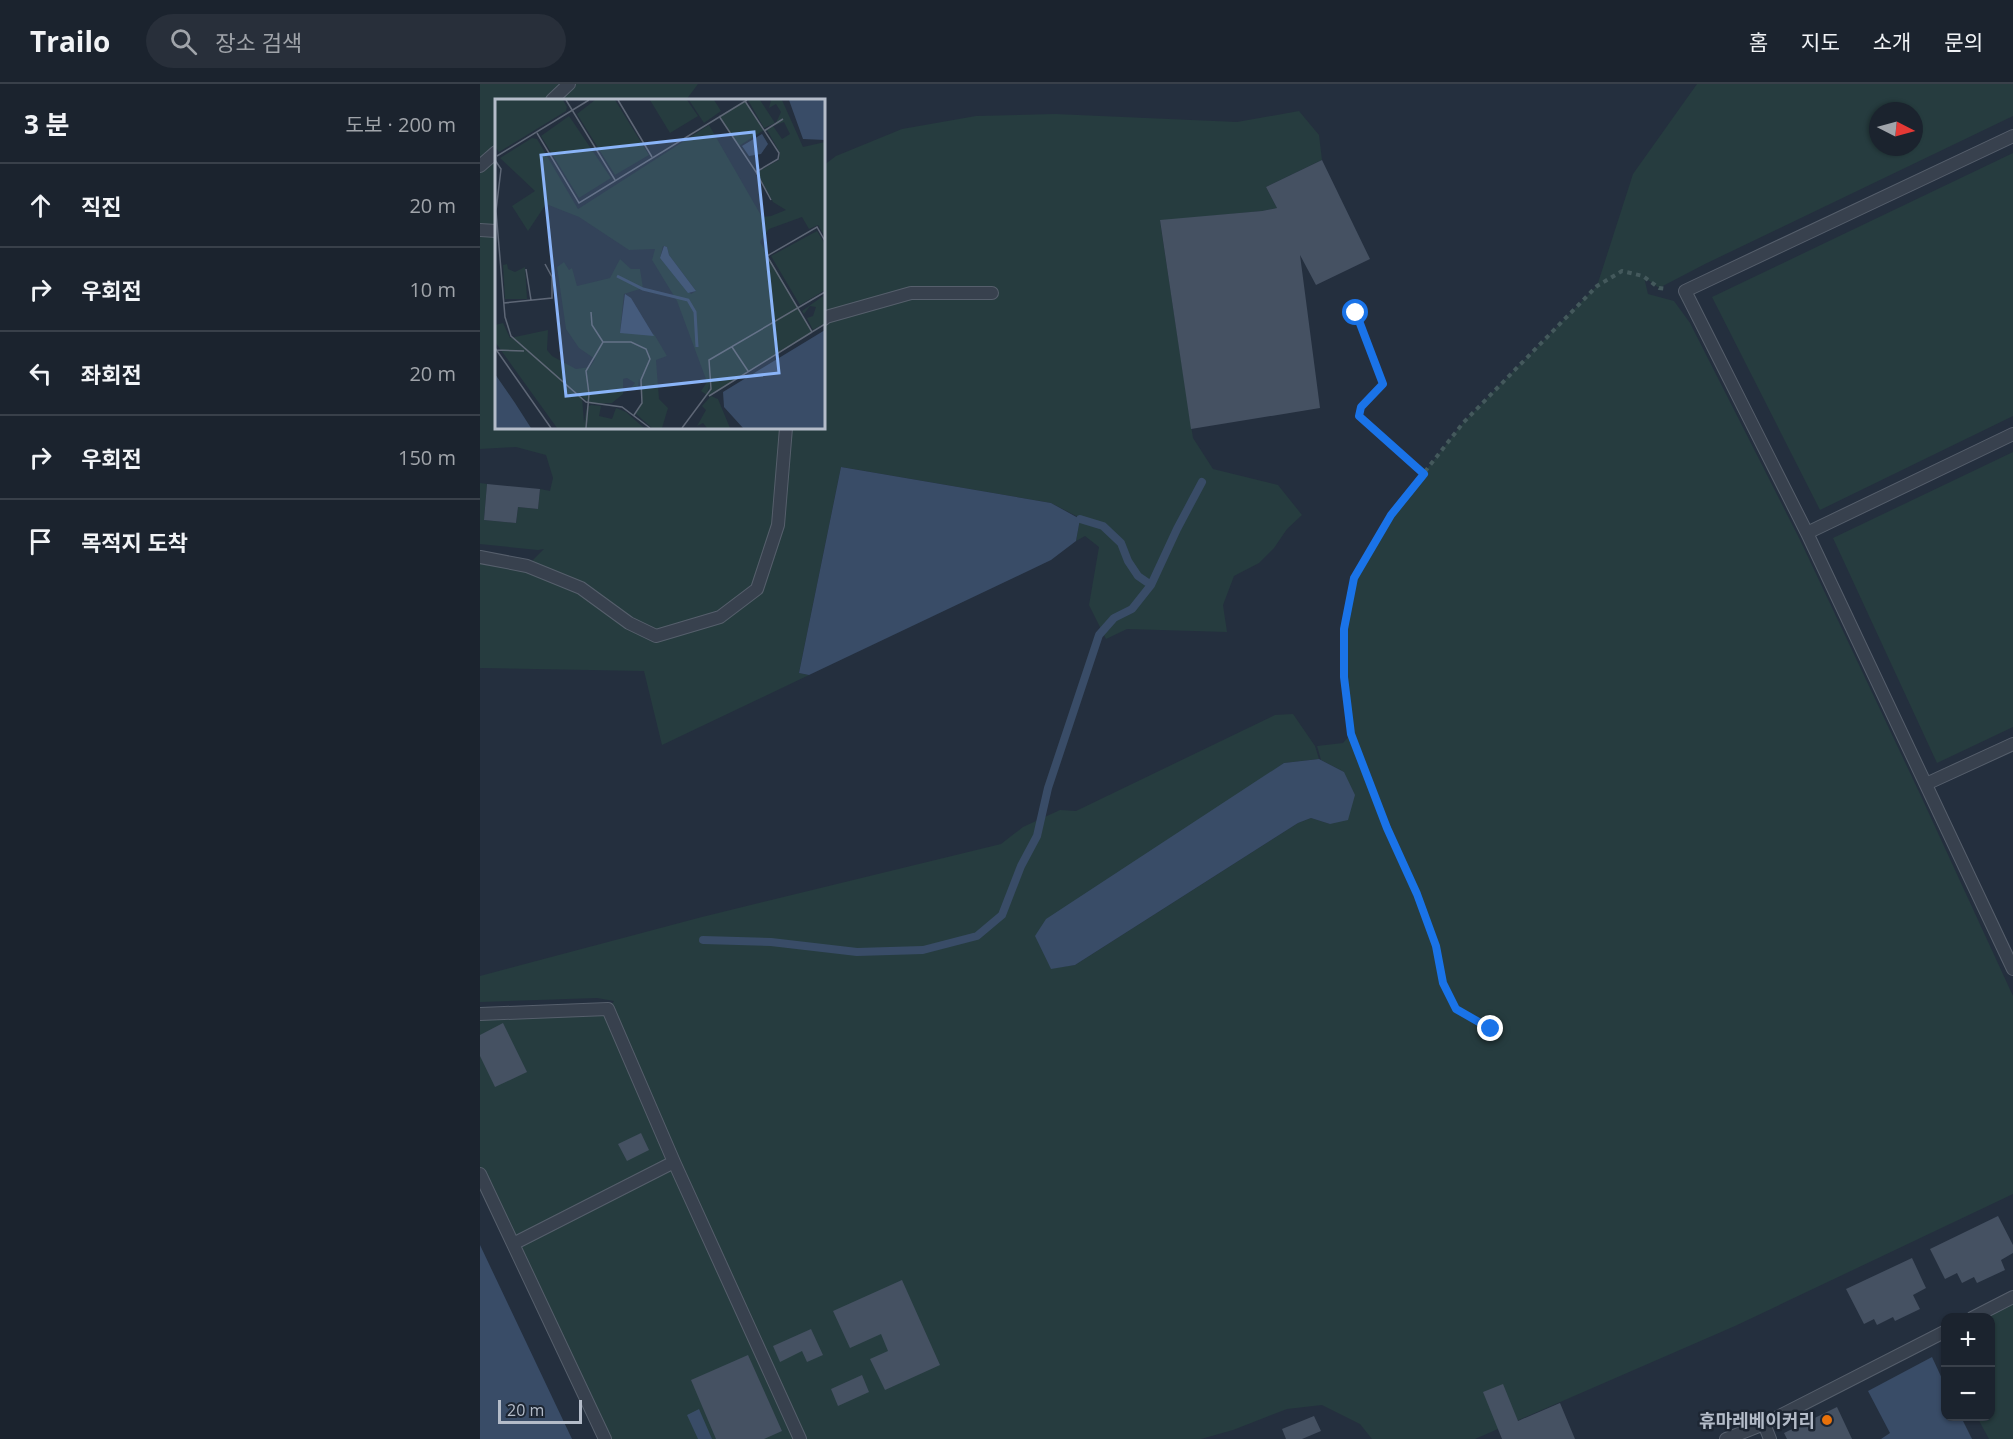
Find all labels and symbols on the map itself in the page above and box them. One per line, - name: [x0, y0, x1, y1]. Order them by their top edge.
- inset map: [495, 99, 825, 429]
- north arrow: [1869, 102, 1923, 156]
- route start: [1342, 299, 1368, 325]
- route end: [1477, 1015, 1503, 1041]
- scale bar: [498, 1397, 582, 1424]
- place label: 휴마레베이커리: [1699, 1408, 1815, 1432]
- marker: 휴마레베이커리: [1820, 1413, 1834, 1427]

